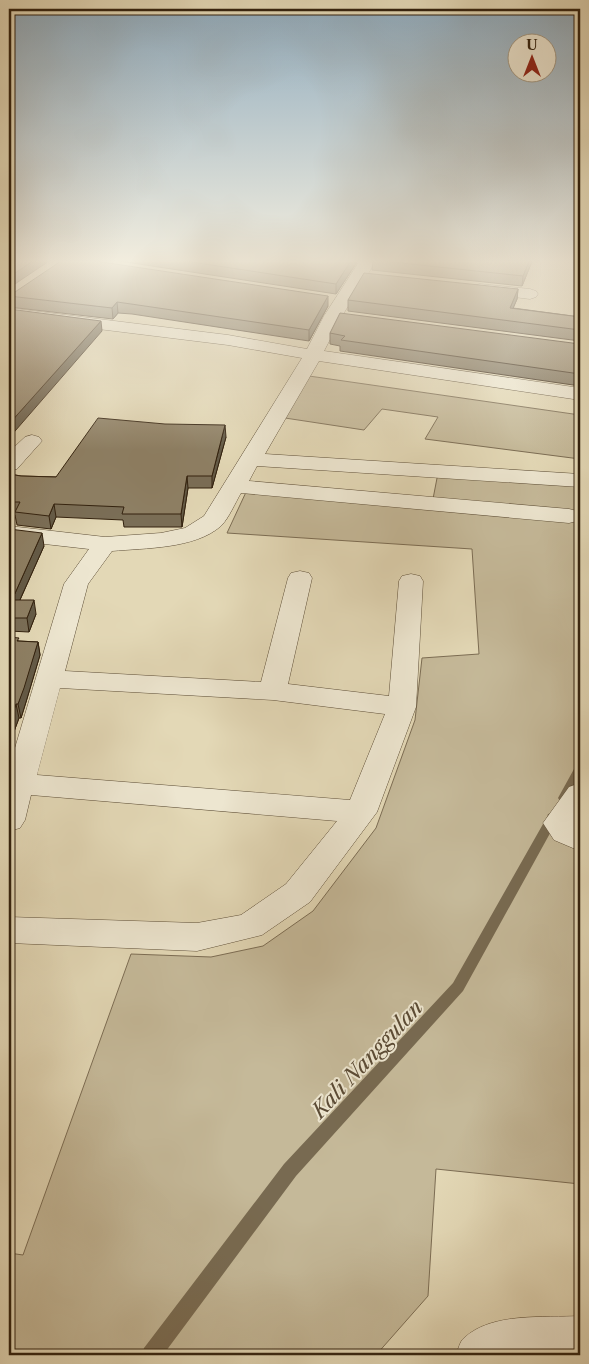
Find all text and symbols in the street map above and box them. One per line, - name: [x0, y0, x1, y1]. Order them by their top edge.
- north arrow: [506, 32, 556, 82]
- text: U: [526, 36, 538, 54]
- water label: Kali Nanggulan: [305, 995, 428, 1124]

